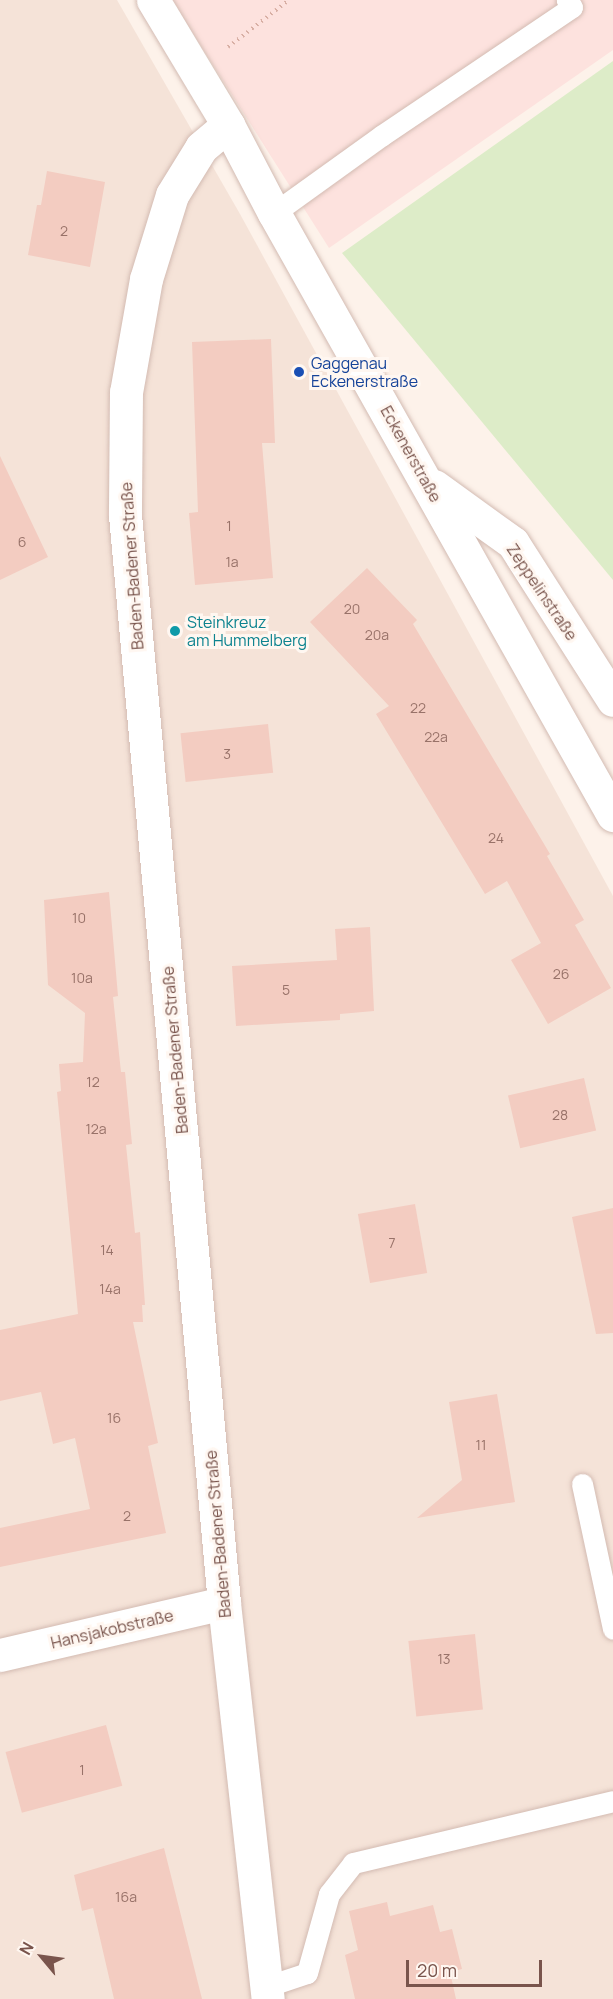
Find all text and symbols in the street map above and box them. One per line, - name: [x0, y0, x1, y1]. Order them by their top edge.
- house number: 2: [60, 223, 68, 239]
- place label: Gaggenau Eckenerstraße: [311, 353, 418, 391]
- marker: Gaggenau Eckenerstraße: [292, 365, 306, 379]
- street label: Eckenerstraße: [377, 402, 445, 506]
- street label: Baden-Badener Straße: [117, 481, 147, 651]
- house number: 1: [226, 518, 232, 534]
- house number: 6: [18, 534, 26, 550]
- street label: Zeppelinstraße: [503, 540, 581, 644]
- house number: 1a: [225, 554, 239, 570]
- house number: 20: [344, 601, 360, 617]
- place label: Steinkreuz am Hummelberg: [187, 612, 307, 650]
- marker: Steinkreuz am Hummelberg: [168, 624, 182, 638]
- house number: 20a: [365, 627, 389, 643]
- house number: 22: [410, 700, 426, 716]
- house number: 22a: [424, 729, 448, 745]
- house number: 3: [223, 746, 231, 762]
- house number: 24: [488, 830, 504, 846]
- house number: 10: [72, 910, 86, 926]
- street label: Baden-Badener Straße: [158, 965, 192, 1135]
- house number: 26: [553, 966, 569, 982]
- house number: 10a: [71, 970, 93, 986]
- house number: 5: [282, 982, 290, 998]
- house number: 12: [86, 1074, 100, 1090]
- house number: 28: [552, 1107, 568, 1123]
- house number: 12a: [85, 1121, 107, 1137]
- house number: 7: [388, 1235, 396, 1251]
- house number: 14: [100, 1242, 114, 1258]
- house number: 14a: [99, 1281, 121, 1297]
- house number: 16: [107, 1410, 121, 1426]
- house number: 11: [476, 1437, 486, 1453]
- street label: Baden-Badener Straße: [201, 1449, 235, 1619]
- house number: 2: [123, 1508, 131, 1524]
- street label: Hansjakobstraße: [49, 1606, 175, 1652]
- house number: 13: [437, 1651, 451, 1667]
- house number: 1: [79, 1762, 85, 1778]
- house number: 16a: [115, 1889, 137, 1905]
- north arrow: [12, 1927, 72, 1987]
- text: N: [14, 1938, 39, 1959]
- scale bar: [409, 1948, 546, 1986]
- text: 20 m: [417, 1958, 457, 1982]

